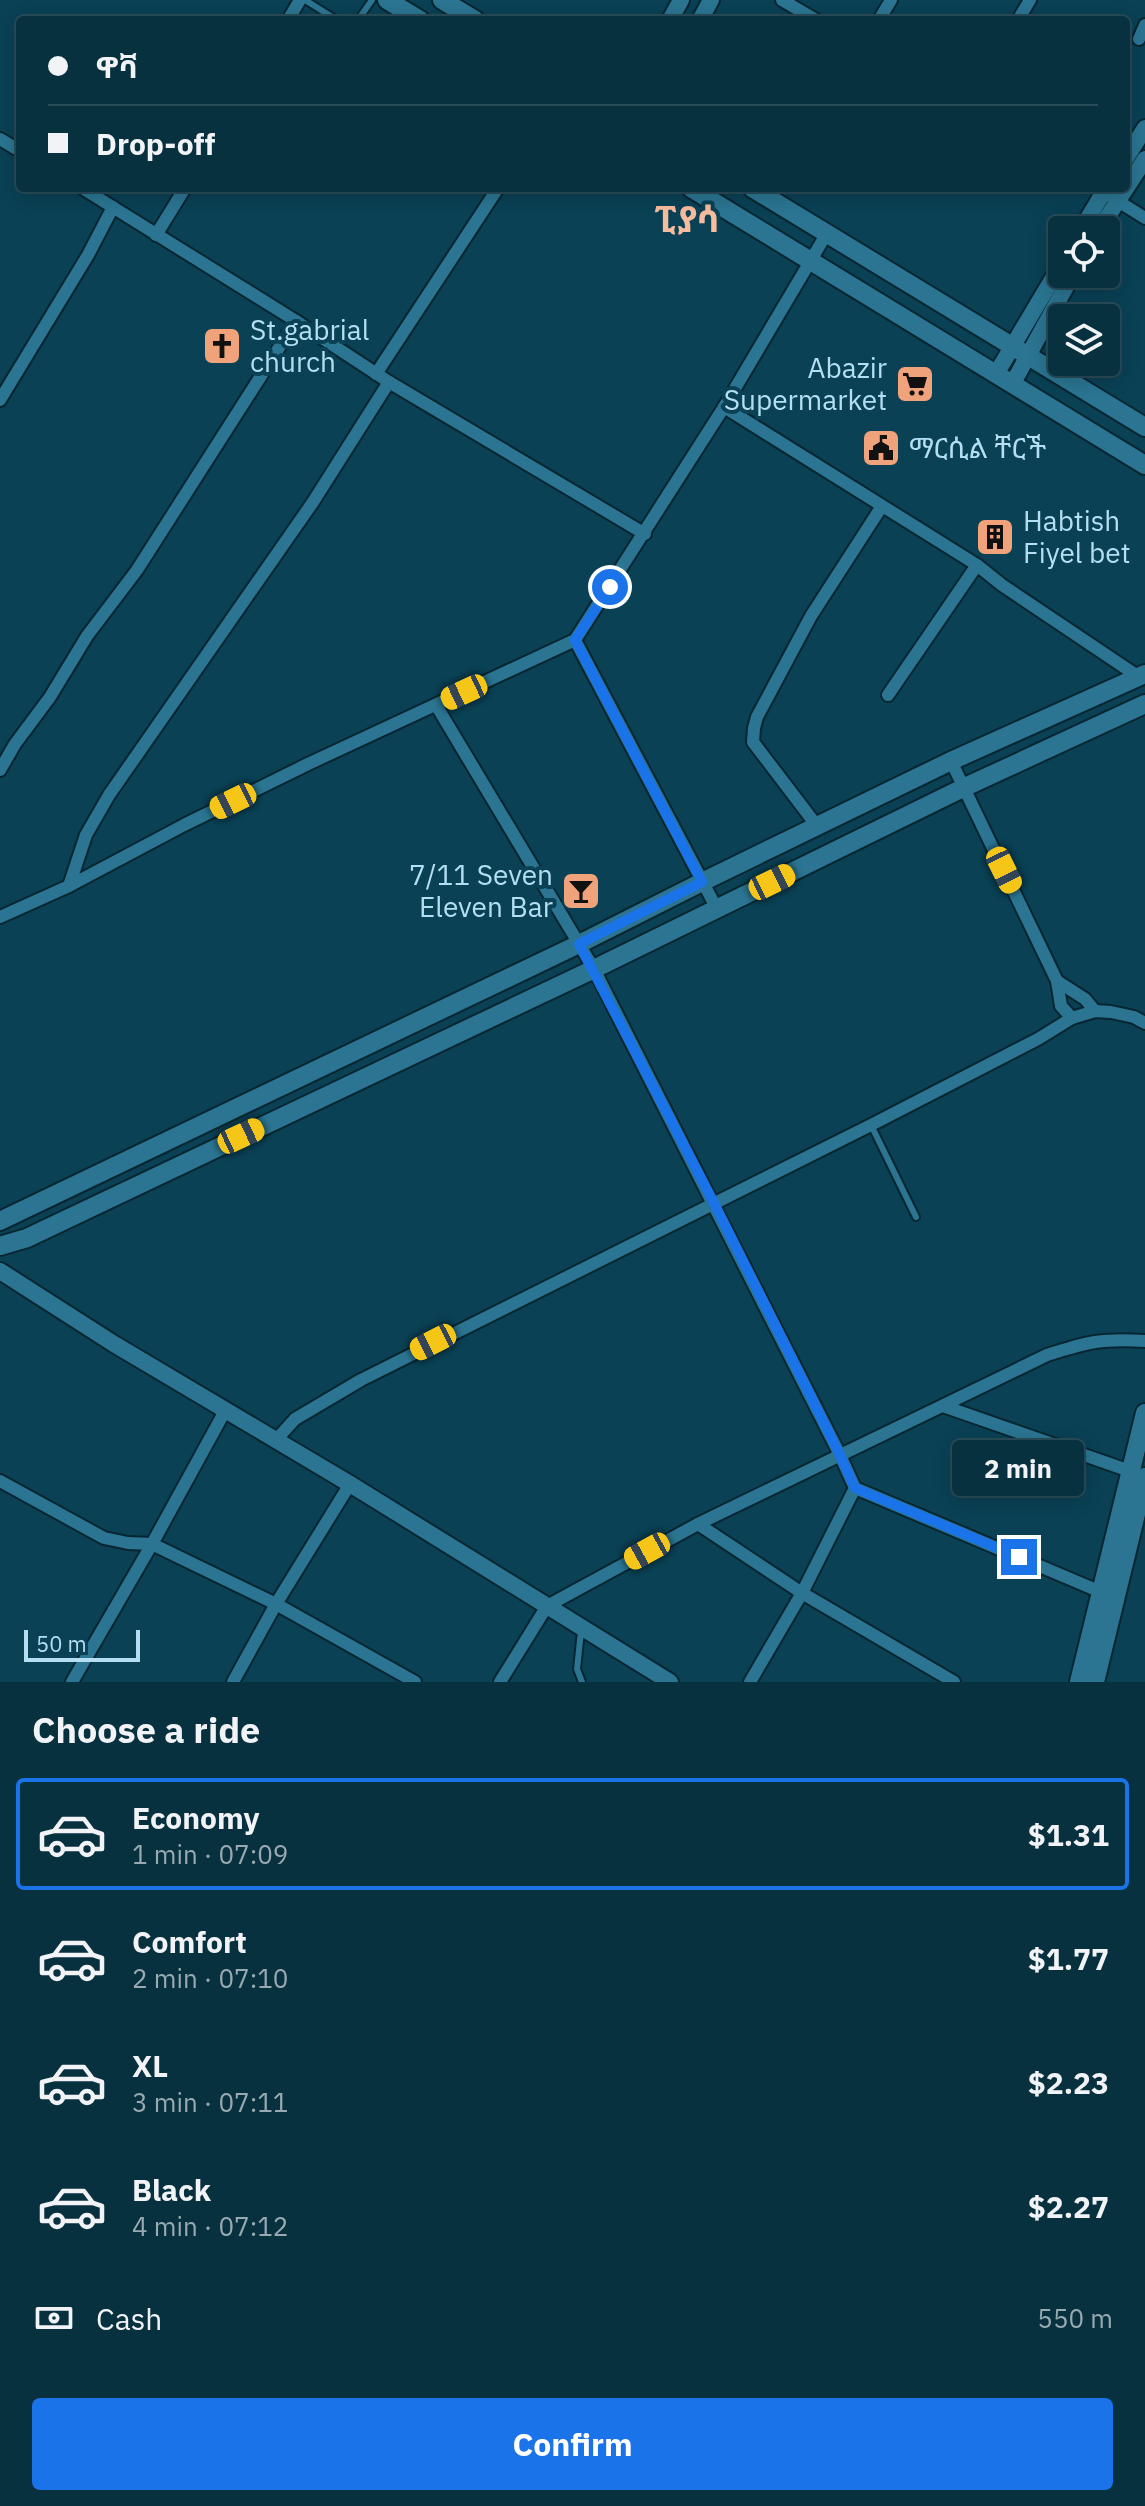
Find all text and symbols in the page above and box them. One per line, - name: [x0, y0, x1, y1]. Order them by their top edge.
- text: ዋቫ: [96, 47, 138, 86]
- text: Drop-off: [96, 124, 215, 163]
- district label: ፒያሳ: [654, 195, 720, 242]
- map controls: [1048, 216, 1120, 376]
- button: locate: [1048, 216, 1120, 288]
- button: layers: [1048, 304, 1120, 376]
- place label: St.gabrial church: [250, 311, 369, 380]
- church icon: St.gabrial church: [201, 325, 243, 367]
- place label: Abazir Supermarket: [724, 349, 887, 418]
- supermarket icon: Abazir Supermarket: [894, 363, 936, 405]
- public building icon: ማርሲል ቸርች: [860, 427, 902, 469]
- place label: ማርሲል ቸርች: [909, 429, 1047, 466]
- place label: Habtish Fiyel bet: [1023, 502, 1131, 571]
- building icon: Habtish Fiyel bet: [974, 516, 1016, 558]
- route start: [592, 569, 628, 605]
- car: [437, 671, 491, 713]
- car: [206, 780, 260, 822]
- car: [983, 843, 1025, 897]
- place label: 7/11 Seven Eleven Bar: [409, 856, 553, 925]
- car: [745, 861, 799, 903]
- bar icon: 7/11 Seven Eleven Bar: [560, 870, 602, 912]
- car: [214, 1115, 268, 1157]
- car: [406, 1320, 460, 1364]
- callout: 2 min: [953, 1441, 1085, 1497]
- text: 2 min: [984, 1451, 1052, 1485]
- car: [620, 1529, 674, 1573]
- route end: [1001, 1539, 1037, 1575]
- scale bar: [24, 1626, 140, 1662]
- text: 50 m: [36, 1629, 87, 1658]
- text: Choose a ride: [32, 1706, 260, 1753]
- icon: car: [36, 1798, 108, 1870]
- text: Economy: [132, 1798, 260, 1837]
- text: $1.31: [1028, 1815, 1109, 1854]
- text: 1 min · 07:09: [132, 1837, 288, 1871]
- icon: car: [36, 1922, 108, 1994]
- text: Comfort: [132, 1922, 247, 1961]
- text: $1.77: [1028, 1939, 1109, 1978]
- text: 2 min · 07:10: [132, 1961, 288, 1995]
- icon: car: [36, 2046, 108, 2118]
- text: XL: [132, 2046, 168, 2085]
- text: $2.23: [1028, 2063, 1109, 2102]
- text: 3 min · 07:11: [132, 2085, 288, 2119]
- icon: car: [36, 2170, 108, 2242]
- text: Black: [132, 2170, 211, 2209]
- text: $2.27: [1028, 2187, 1109, 2226]
- text: 4 min · 07:12: [132, 2209, 288, 2243]
- icon: cash: [32, 2296, 76, 2340]
- text: Cash: [96, 2299, 162, 2338]
- text: 550 m: [1037, 2301, 1113, 2335]
- button: Confirm: [32, 2398, 1113, 2490]

